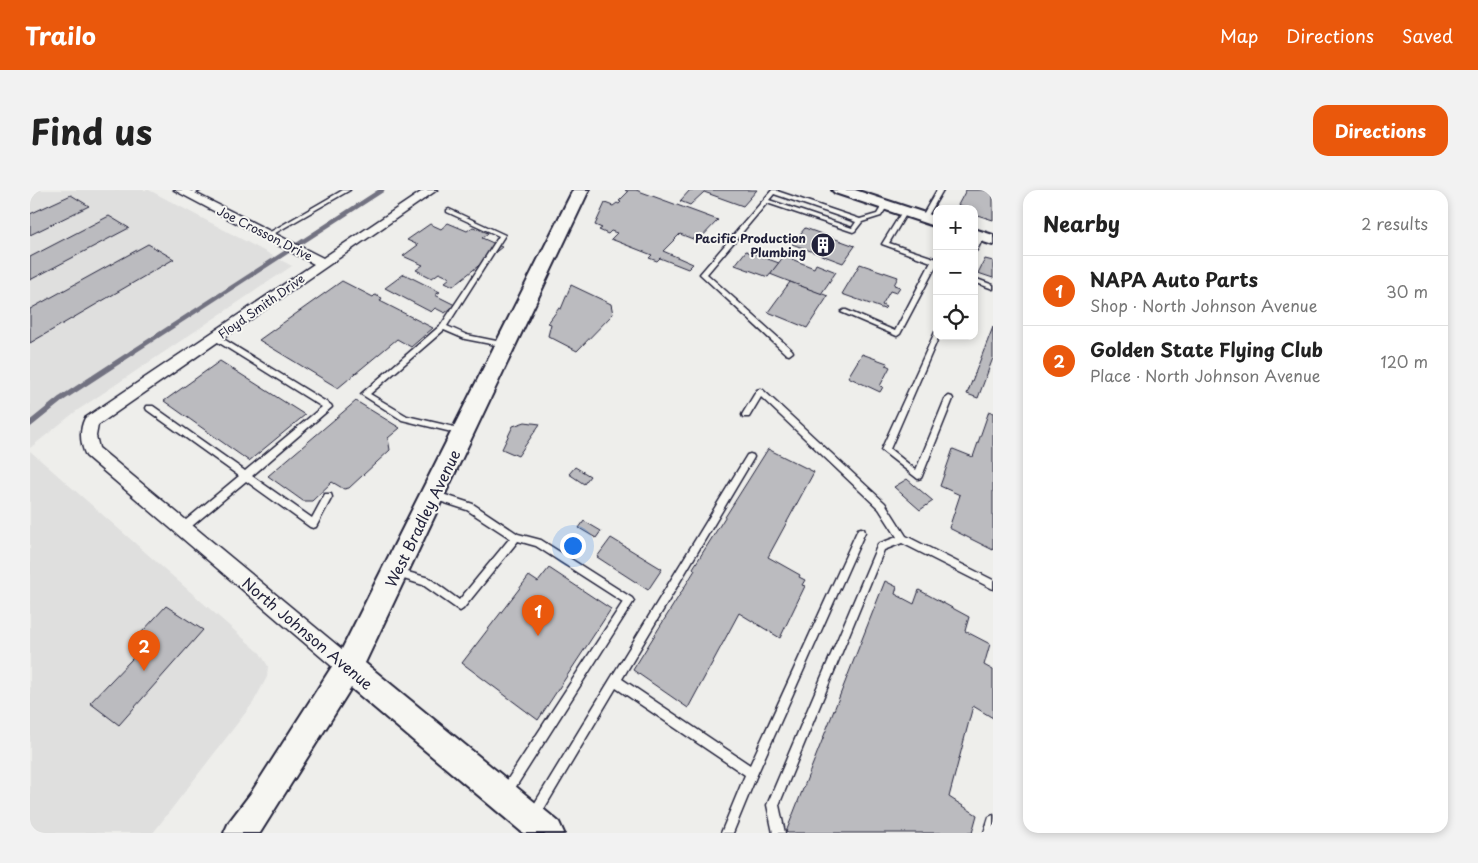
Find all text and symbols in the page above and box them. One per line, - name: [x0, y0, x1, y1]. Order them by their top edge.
- text: Trailo: [25, 17, 96, 53]
- text: Map: [1220, 22, 1258, 49]
- text: Directions: [1286, 22, 1374, 49]
- text: Saved: [1402, 22, 1453, 49]
- text: Find us: [30, 104, 152, 157]
- button: Directions: [1313, 105, 1448, 156]
- street label: Joe Crosson Drive: [214, 201, 316, 265]
- map controls: [933, 205, 978, 340]
- button: +: [933, 205, 978, 250]
- text: Nearby: [1043, 207, 1120, 239]
- text: 2 results: [1361, 211, 1428, 235]
- place label: Pacific Production Plumbing: [695, 229, 806, 261]
- building icon: Pacific Production Plumbing: [810, 232, 836, 258]
- button: −: [933, 250, 978, 295]
- text: NAPA Auto Parts: [1090, 265, 1258, 293]
- street label: Floyd Smith Drive: [214, 269, 308, 343]
- text: 1: [1055, 279, 1063, 303]
- text: 30 m: [1386, 279, 1428, 303]
- text: Shop · North Johnson Avenue: [1090, 293, 1317, 317]
- button: locate: [933, 295, 978, 340]
- text: Golden State Flying Club: [1090, 335, 1323, 363]
- text: 2: [1053, 349, 1065, 373]
- text: 120 m: [1381, 349, 1428, 373]
- text: Place · North Johnson Avenue: [1090, 363, 1321, 387]
- street label: West Bradley Avenue: [379, 445, 465, 591]
- your location: [560, 533, 586, 559]
- street label: North Johnson Avenue: [238, 571, 378, 695]
- pin: 1: [522, 595, 554, 636]
- pin: 2: [128, 630, 160, 671]

